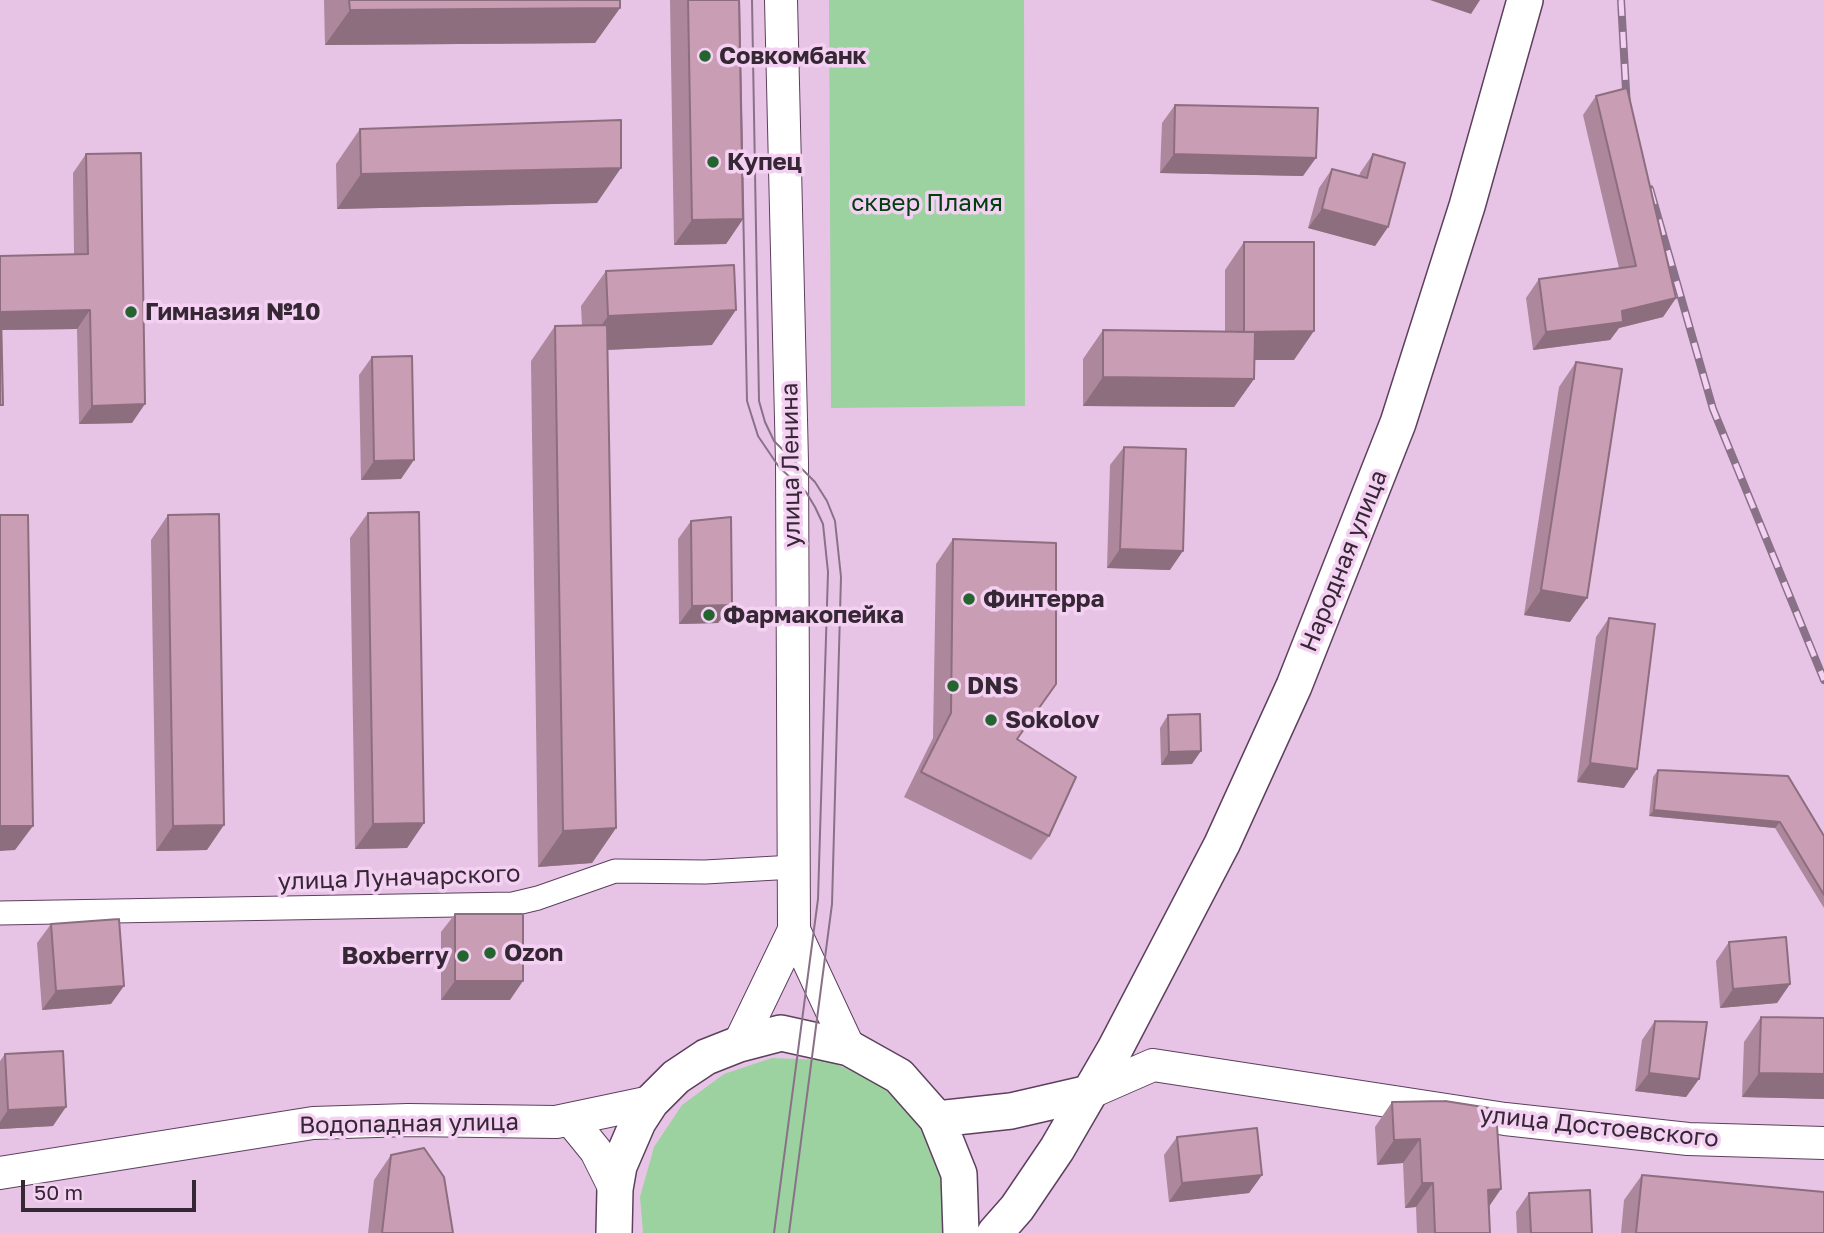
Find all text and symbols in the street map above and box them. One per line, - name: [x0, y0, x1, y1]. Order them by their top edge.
- place label: Совкомбанк: [719, 42, 866, 70]
- marker: Совкомбанк: [697, 48, 713, 64]
- place label: Купец: [727, 148, 802, 176]
- marker: Купец: [705, 154, 721, 170]
- park label: сквер Пламя: [851, 189, 1003, 217]
- place label: Гимназия №10: [145, 298, 321, 326]
- marker: Гимназия №10: [123, 304, 139, 320]
- street label: улица Ленина: [775, 382, 807, 548]
- street label: Народная улица: [1294, 466, 1394, 656]
- place label: Финтерра: [983, 585, 1104, 613]
- marker: Финтерра: [961, 591, 977, 607]
- place label: Фармакопейка: [723, 601, 904, 629]
- marker: Фармакопейка: [701, 607, 717, 623]
- place label: DNS: [967, 672, 1018, 700]
- marker: DNS: [945, 678, 961, 694]
- place label: Sokolov: [1005, 706, 1100, 734]
- marker: Sokolov: [983, 712, 999, 728]
- street label: улица Луначарского: [277, 859, 521, 897]
- place label: Ozon: [504, 939, 563, 967]
- place label: Boxberry: [342, 942, 449, 970]
- marker: Ozon: [482, 945, 498, 961]
- marker: Boxberry: [455, 948, 471, 964]
- street label: улица Достоевского: [1478, 1100, 1720, 1154]
- street label: Водопадная улица: [299, 1108, 519, 1140]
- scale bar: [24, 1166, 200, 1210]
- text: 50 m: [34, 1179, 83, 1205]

